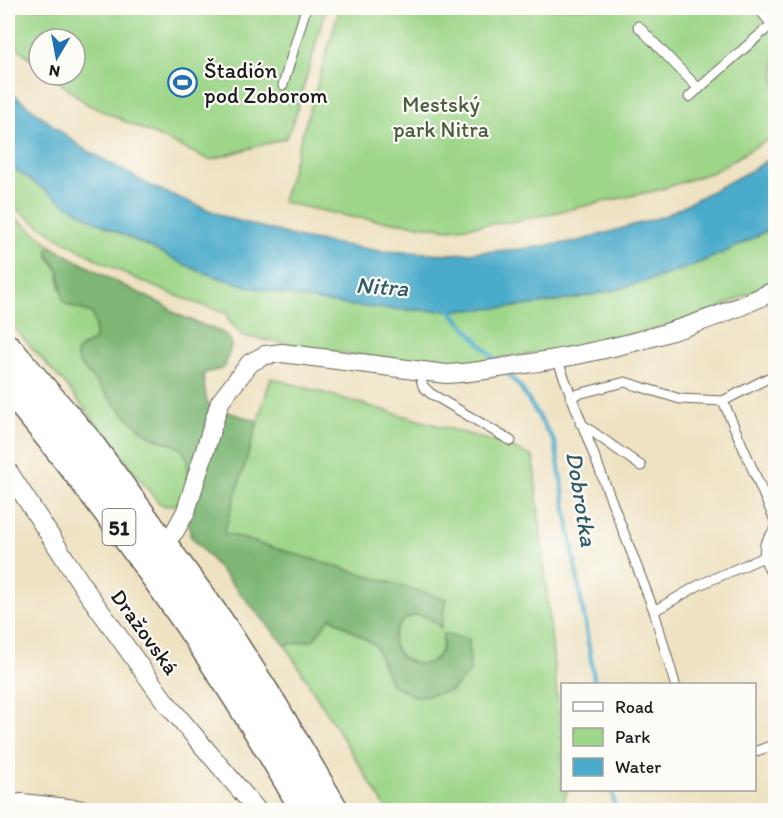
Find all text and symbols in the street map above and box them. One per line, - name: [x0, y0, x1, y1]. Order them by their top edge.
- north arrow: [27, 27, 87, 87]
- place label: Štadión pod Zoborom: [204, 57, 328, 109]
- text: N: [48, 61, 61, 82]
- sports icon: Štadión pod Zoborom: [167, 67, 199, 99]
- park label: Mestský park Nitra: [393, 91, 490, 143]
- water label: Nitra: [355, 270, 410, 302]
- water label: Dobrotka: [560, 449, 604, 549]
- road number: 51: [102, 509, 136, 545]
- street label: Dražovská: [105, 584, 185, 680]
- legend: [561, 683, 756, 791]
- text: Road: [615, 696, 654, 718]
- text: Park: [615, 726, 650, 748]
- text: Water: [615, 756, 661, 778]

